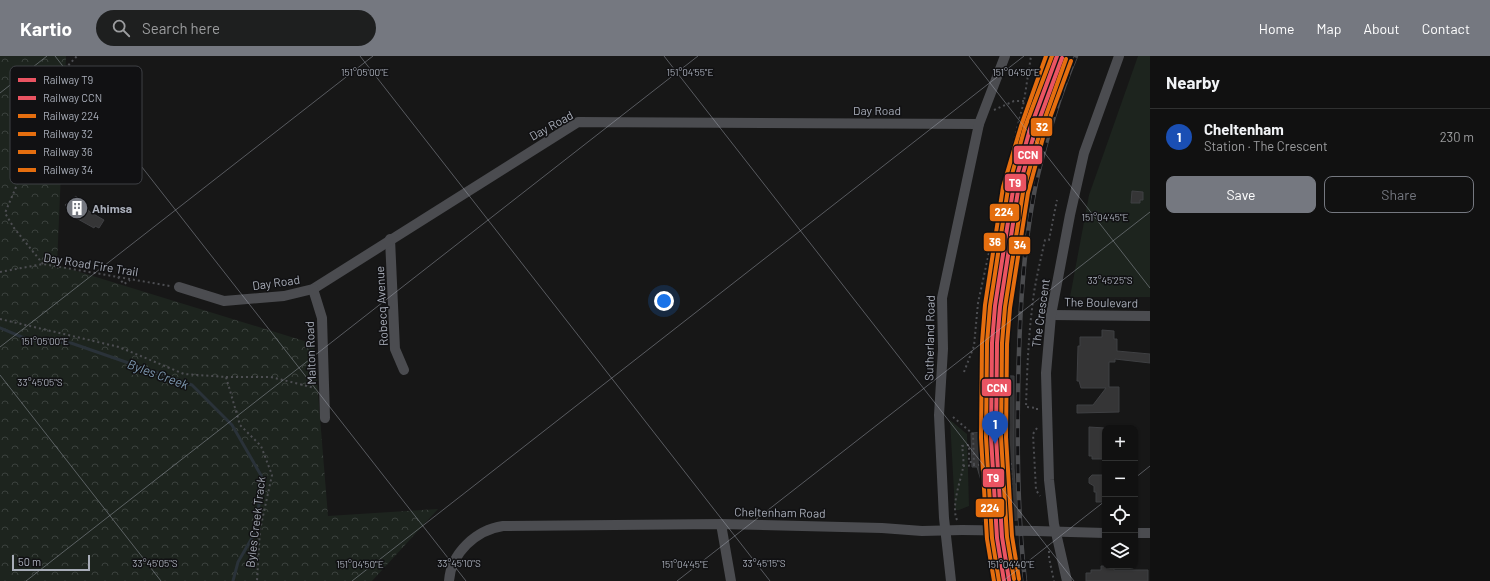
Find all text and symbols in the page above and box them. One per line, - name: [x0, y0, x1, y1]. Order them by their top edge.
- search box: [96, 10, 376, 46]
- text: Kartio: [20, 17, 72, 40]
- icon: search: [110, 17, 132, 39]
- text: Search here: [142, 19, 220, 37]
- text: Home: [1259, 20, 1295, 37]
- text: Map: [1317, 20, 1341, 37]
- text: About: [1363, 20, 1400, 37]
- text: Contact: [1422, 20, 1470, 37]
- legend: [10, 66, 142, 184]
- text: 151°05'00"E: [341, 66, 389, 78]
- text: 151°04'55"E: [667, 66, 713, 78]
- text: 151°04'50"E: [992, 66, 1040, 78]
- text: Nearby: [1166, 72, 1220, 92]
- text: Railway T9: [43, 73, 94, 86]
- text: Railway CCN: [43, 91, 102, 104]
- street label: Day Road: [853, 103, 901, 117]
- street label: Day Road: [527, 107, 575, 143]
- text: Railway 224: [43, 109, 99, 122]
- line badge: 32: [1030, 117, 1053, 137]
- text: 32: [1036, 120, 1048, 133]
- text: Cheltenham: [1204, 120, 1284, 138]
- text: Railway 32: [43, 127, 93, 140]
- text: 1: [1177, 129, 1181, 145]
- text: 230 m: [1440, 129, 1474, 145]
- text: Station · The Crescent: [1204, 138, 1328, 154]
- text: Railway 36: [43, 145, 93, 158]
- line badge: CCN: [1013, 145, 1043, 165]
- text: CCN: [1018, 148, 1038, 161]
- text: Railway 34: [43, 163, 93, 176]
- line badge: T9: [1004, 173, 1027, 192]
- text: T9: [1009, 176, 1021, 189]
- button: Save: [1166, 176, 1316, 213]
- button: Share: [1324, 176, 1474, 213]
- building icon: Ahimsa: [64, 195, 90, 221]
- place label: Ahimsa: [92, 201, 132, 215]
- line badge: 224: [989, 203, 1020, 222]
- text: 224: [995, 205, 1014, 218]
- text: 151°04'45"E: [1081, 211, 1129, 223]
- line badge: 36: [983, 232, 1006, 252]
- text: 36: [989, 235, 1001, 248]
- line badge: 34: [1008, 236, 1031, 255]
- text: 34: [1014, 238, 1027, 251]
- street label: Day Road Fire Trail: [43, 250, 139, 278]
- street label: Robecq Avenue: [372, 266, 390, 346]
- street label: Day Road: [251, 272, 301, 292]
- text: 33°45'25"S: [1087, 274, 1133, 286]
- street label: The Crescent: [1028, 278, 1052, 348]
- your location: [654, 291, 674, 311]
- street label: The Boulevard: [1064, 294, 1138, 310]
- street label: Sutherland Road: [921, 295, 937, 381]
- street label: Malton Road: [302, 321, 318, 385]
- text: 151°05'00"E: [21, 335, 69, 347]
- water label: Byles Creek: [125, 356, 191, 393]
- text: 33°45'05"S: [17, 376, 63, 388]
- line badge: CCN: [981, 378, 1012, 397]
- text: CCN: [987, 381, 1007, 394]
- pin: 1: [982, 411, 1008, 444]
- map controls: [1102, 425, 1138, 569]
- button: +: [1102, 425, 1138, 461]
- button: −: [1102, 461, 1138, 497]
- line badge: T9: [982, 468, 1005, 488]
- text: T9: [987, 471, 999, 484]
- street label: Byles Creek Track: [242, 476, 268, 568]
- button: locate: [1102, 497, 1138, 533]
- line badge: 224: [975, 498, 1005, 518]
- text: 224: [981, 501, 1000, 514]
- street label: Cheltenham Road: [734, 504, 826, 520]
- button: layers: [1102, 533, 1138, 569]
- scale bar: [12, 553, 90, 572]
- text: 50 m: [18, 555, 41, 568]
- text: 33°45'05"S: [132, 557, 178, 569]
- text: 33°45'10"S: [437, 557, 481, 569]
- text: 33°45'15"S: [742, 557, 786, 569]
- text: 151°04'50"E: [336, 558, 384, 570]
- text: 151°04'45"E: [661, 558, 709, 570]
- text: 151°04'40"E: [987, 558, 1035, 570]

